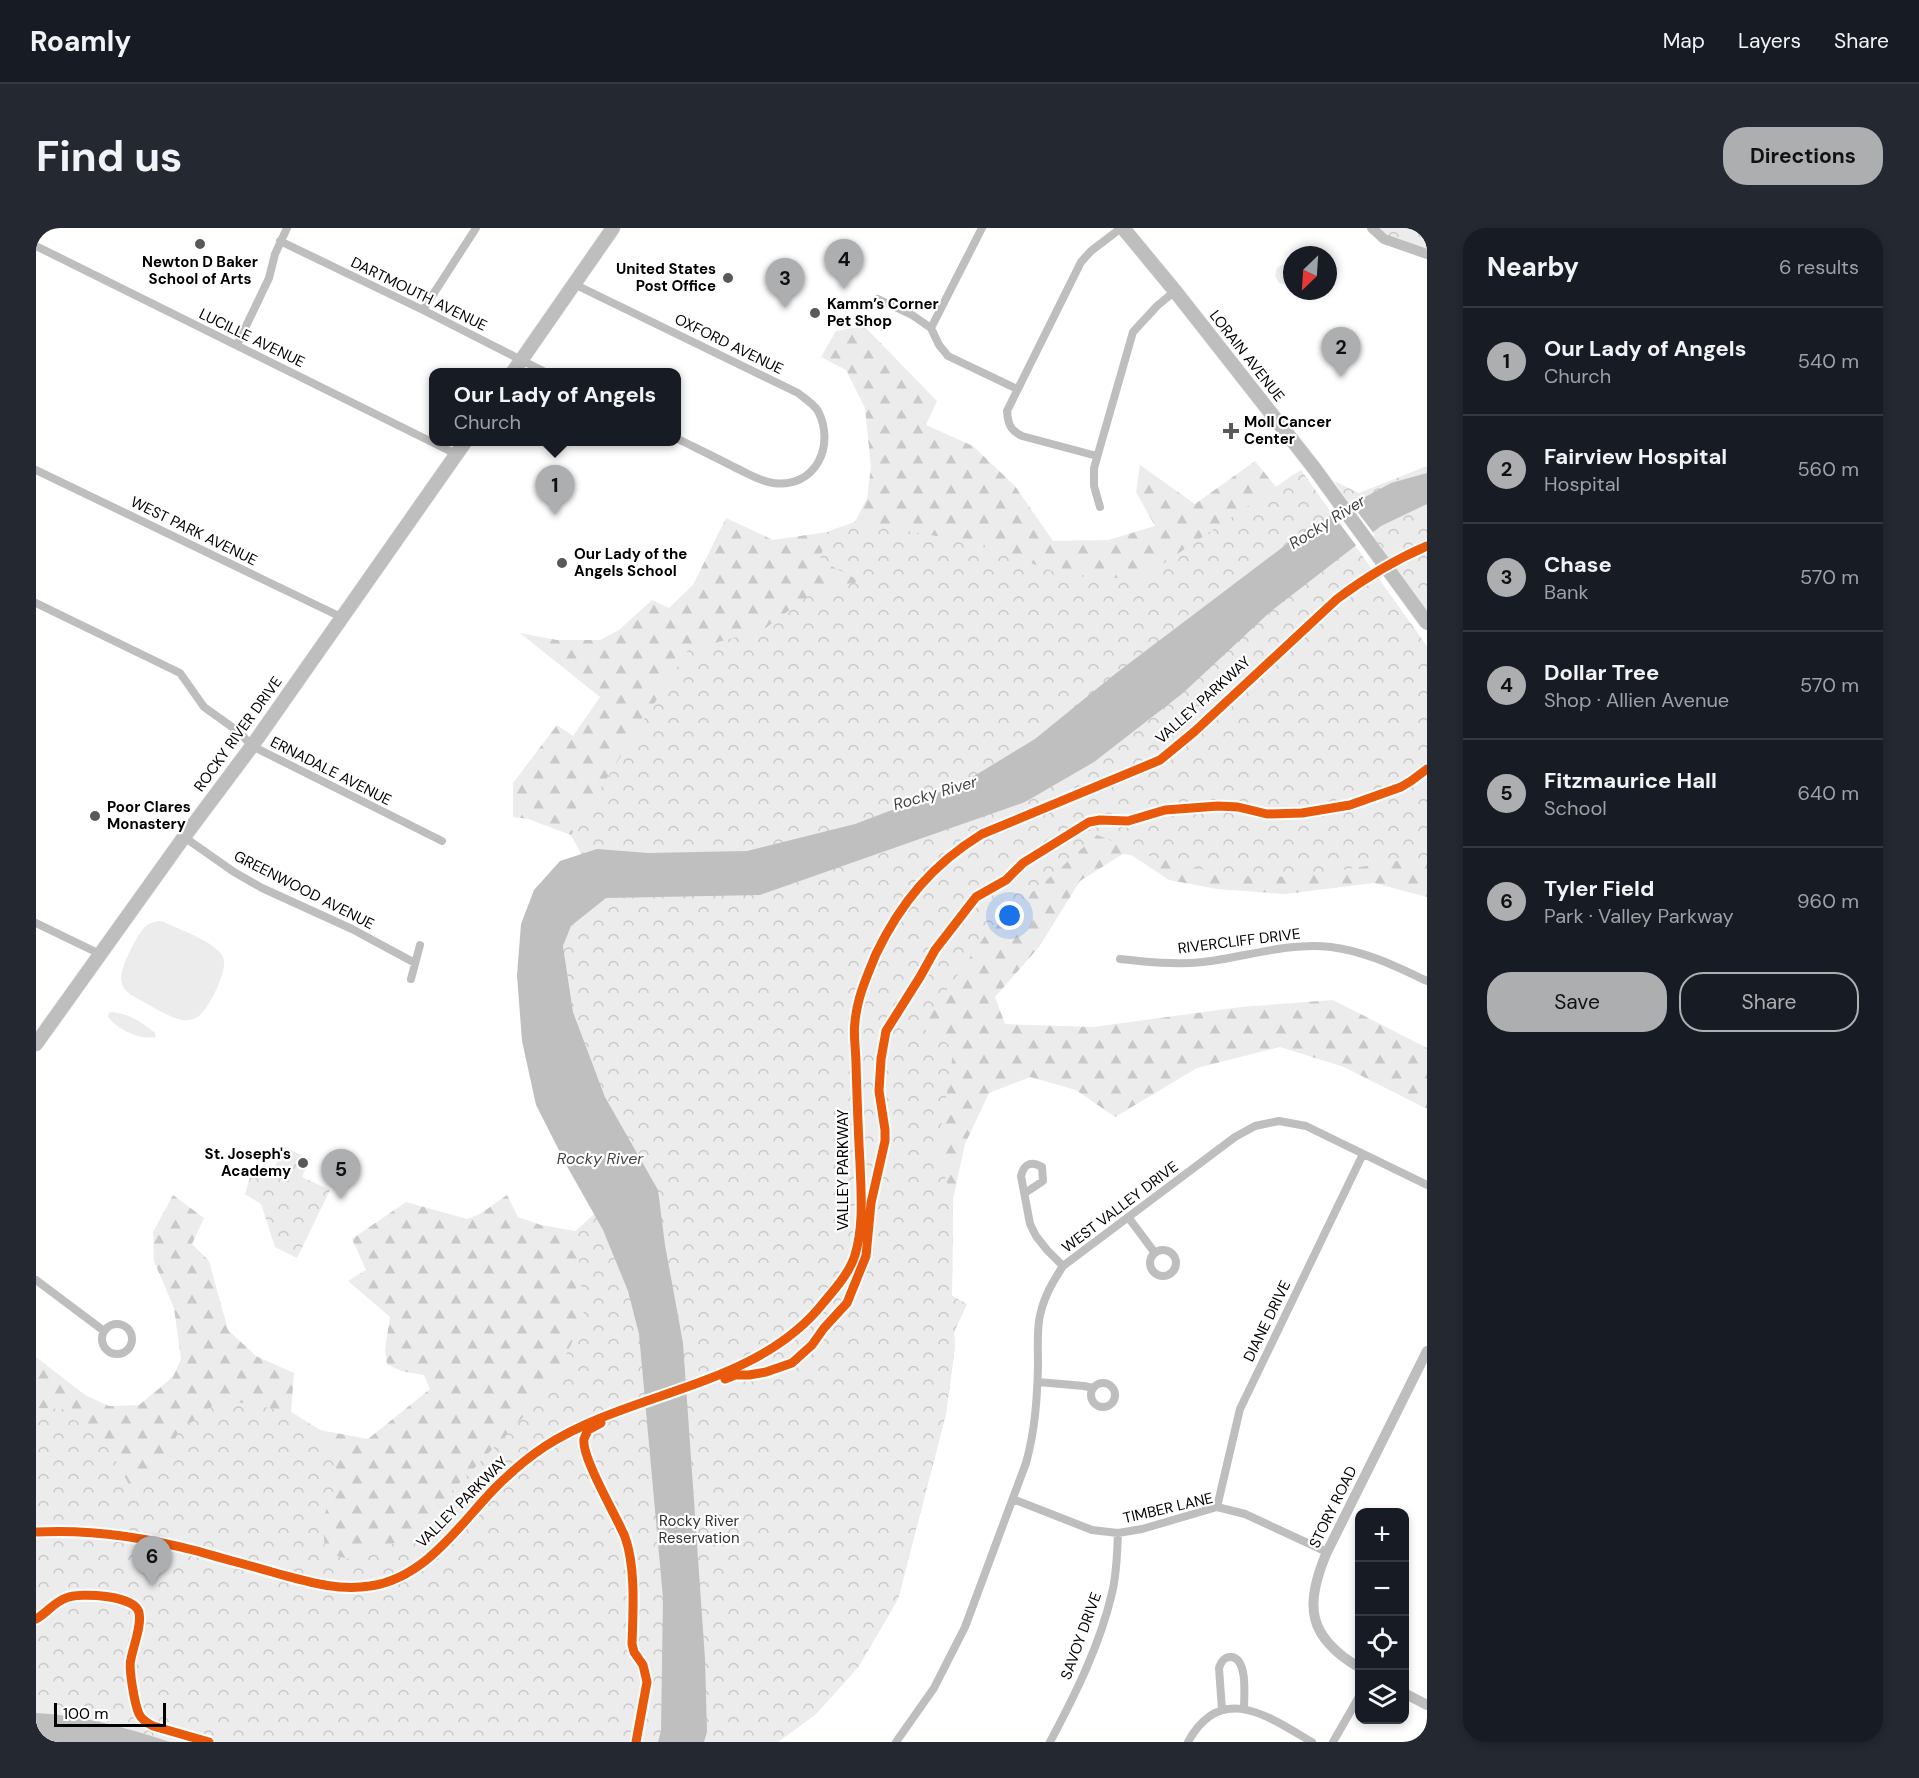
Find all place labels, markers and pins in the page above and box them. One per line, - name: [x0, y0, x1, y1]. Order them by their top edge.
- marker: Newton D Baker School of Arts: [193, 237, 207, 251]
- pin: 4: [824, 239, 864, 289]
- place label: Newton D Baker School of Arts: [142, 252, 258, 289]
- place label: United States Post Office: [616, 259, 716, 296]
- pin: 3: [766, 259, 804, 308]
- marker: United States Post Office: [721, 271, 735, 285]
- place label: Kamm’s Corner Pet Shop: [827, 294, 939, 331]
- marker: Kamm’s Corner Pet Shop: [808, 306, 822, 320]
- pin: 2: [1322, 328, 1360, 377]
- place label: Moll Cancer Center: [1244, 412, 1331, 449]
- marker: Moll Cancer Center: [1222, 422, 1240, 440]
- pin: 1: [536, 466, 574, 515]
- place label: Our Lady of the Angels School: [574, 544, 687, 581]
- marker: Our Lady of the Angels School: [555, 556, 569, 570]
- place label: Poor Clares Monastery: [107, 797, 191, 834]
- marker: Poor Clares Monastery: [88, 809, 102, 823]
- place label: St. Joseph's Academy: [205, 1144, 291, 1181]
- pin: 5: [322, 1150, 360, 1199]
- marker: St. Joseph's Academy: [296, 1156, 310, 1170]
- pin: 6: [132, 1536, 172, 1586]

